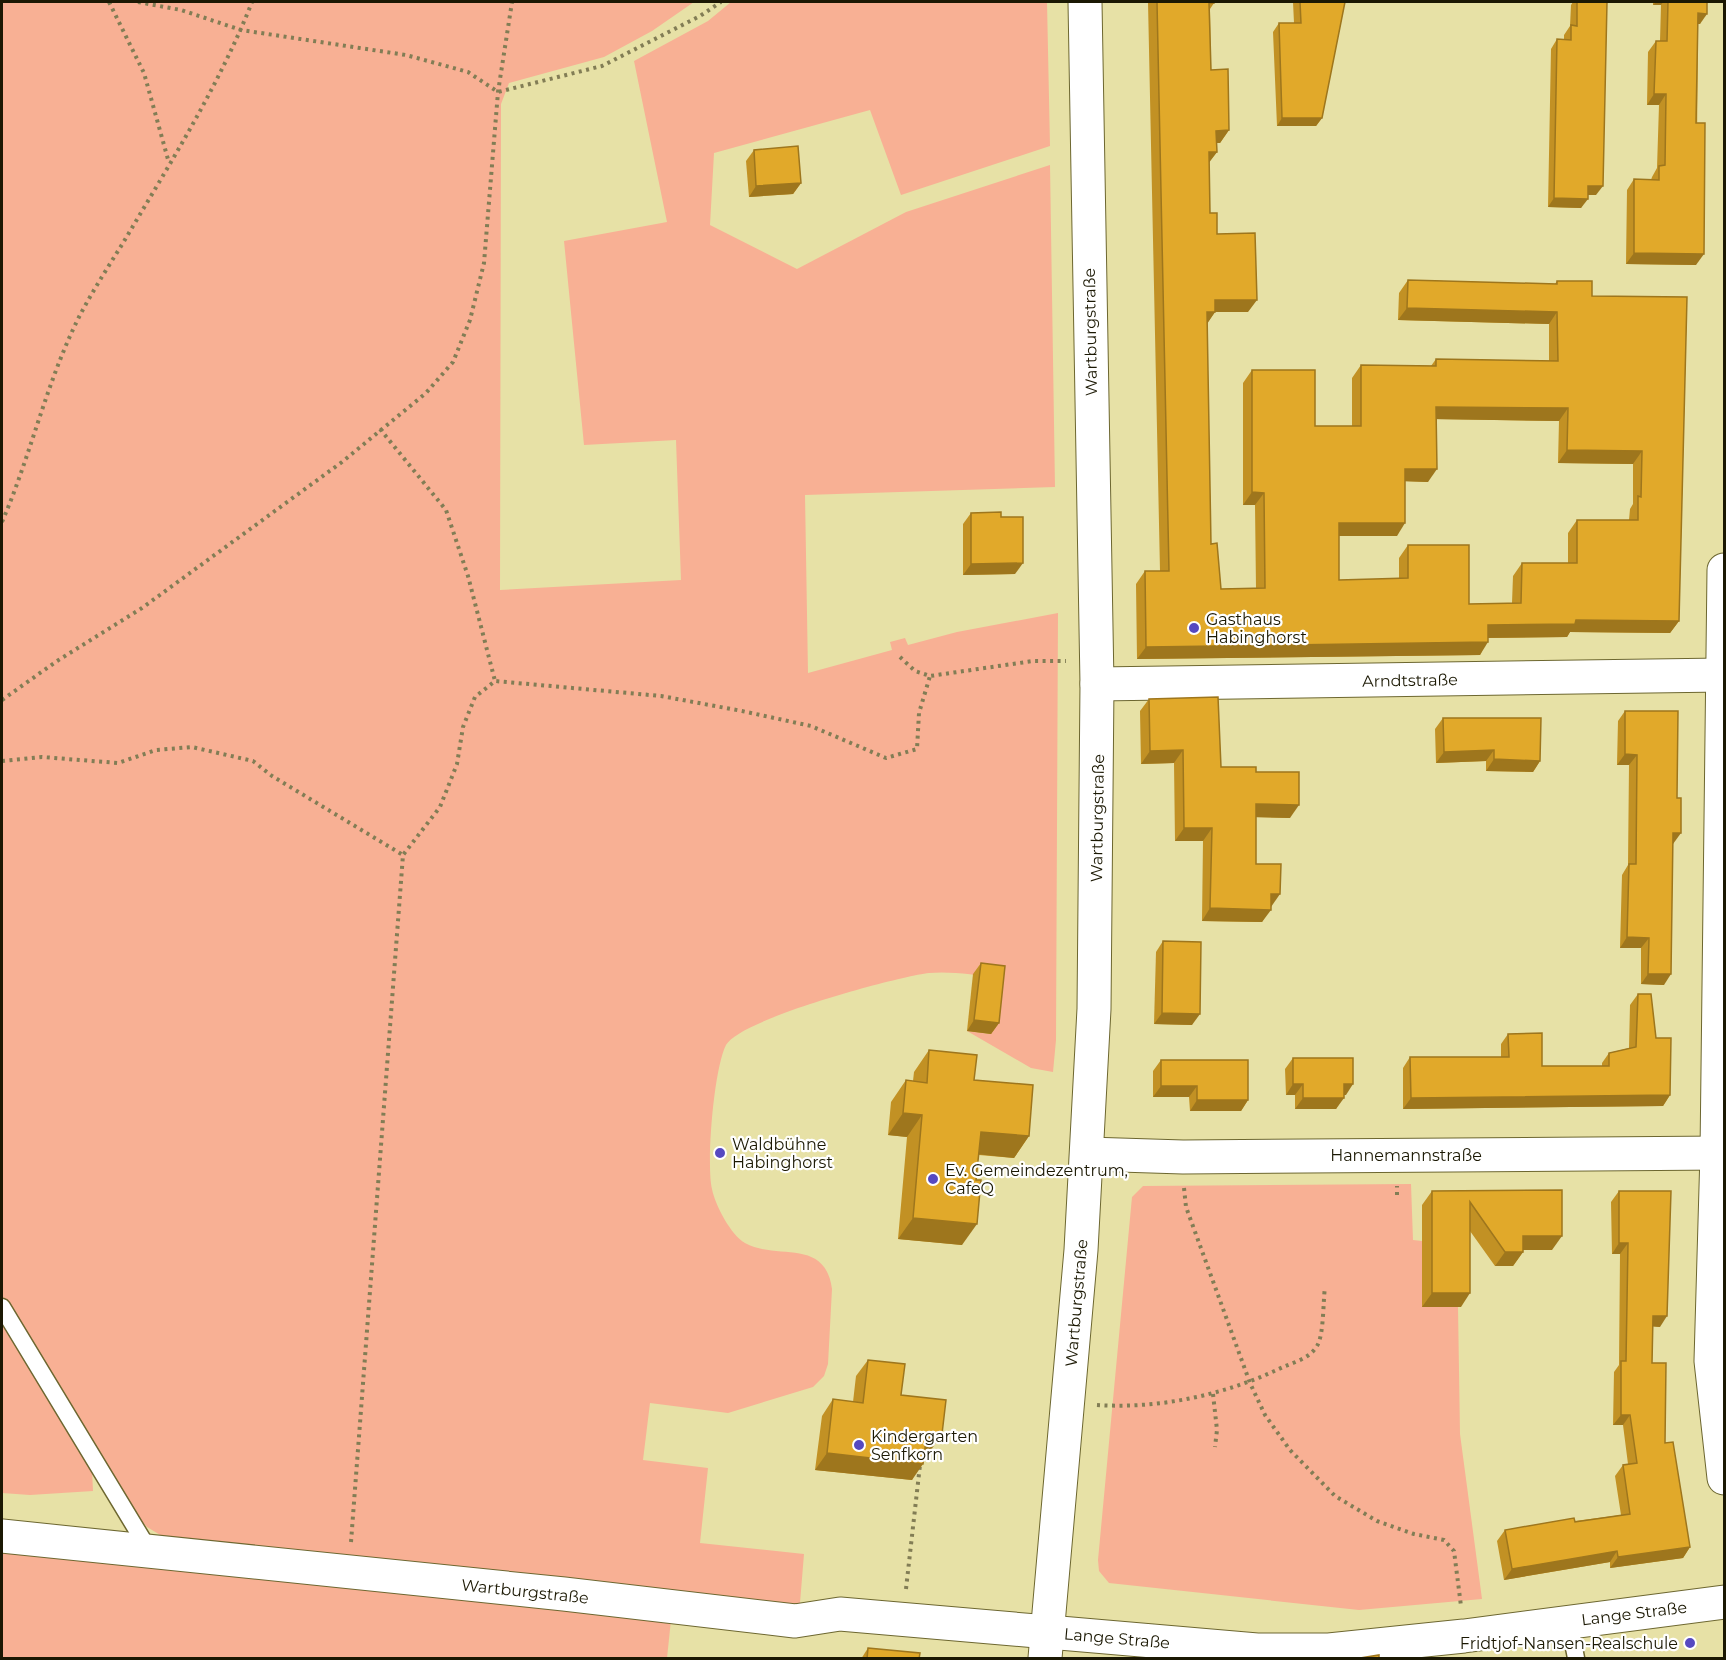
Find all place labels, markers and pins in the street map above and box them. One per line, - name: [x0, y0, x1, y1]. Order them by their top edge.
- place label: Gasthaus Habinghorst: [1206, 610, 1307, 647]
- marker: Gasthaus Habinghorst: [1187, 621, 1201, 635]
- place label: Waldbühne Habinghorst: [732, 1135, 833, 1172]
- marker: Waldbühne Habinghorst: [713, 1146, 727, 1160]
- place label: Ev. Gemeindezentrum, CafeQ: [945, 1161, 1128, 1198]
- marker: Ev. Gemeindezentrum, CafeQ: [926, 1172, 940, 1186]
- place label: Kindergarten Senfkorn: [871, 1427, 978, 1464]
- marker: Kindergarten Senfkorn: [852, 1438, 866, 1452]
- place label: Fridtjof-Nansen-Realschule: [1460, 1634, 1678, 1653]
- marker: Fridtjof-Nansen-Realschule: [1683, 1636, 1697, 1650]

